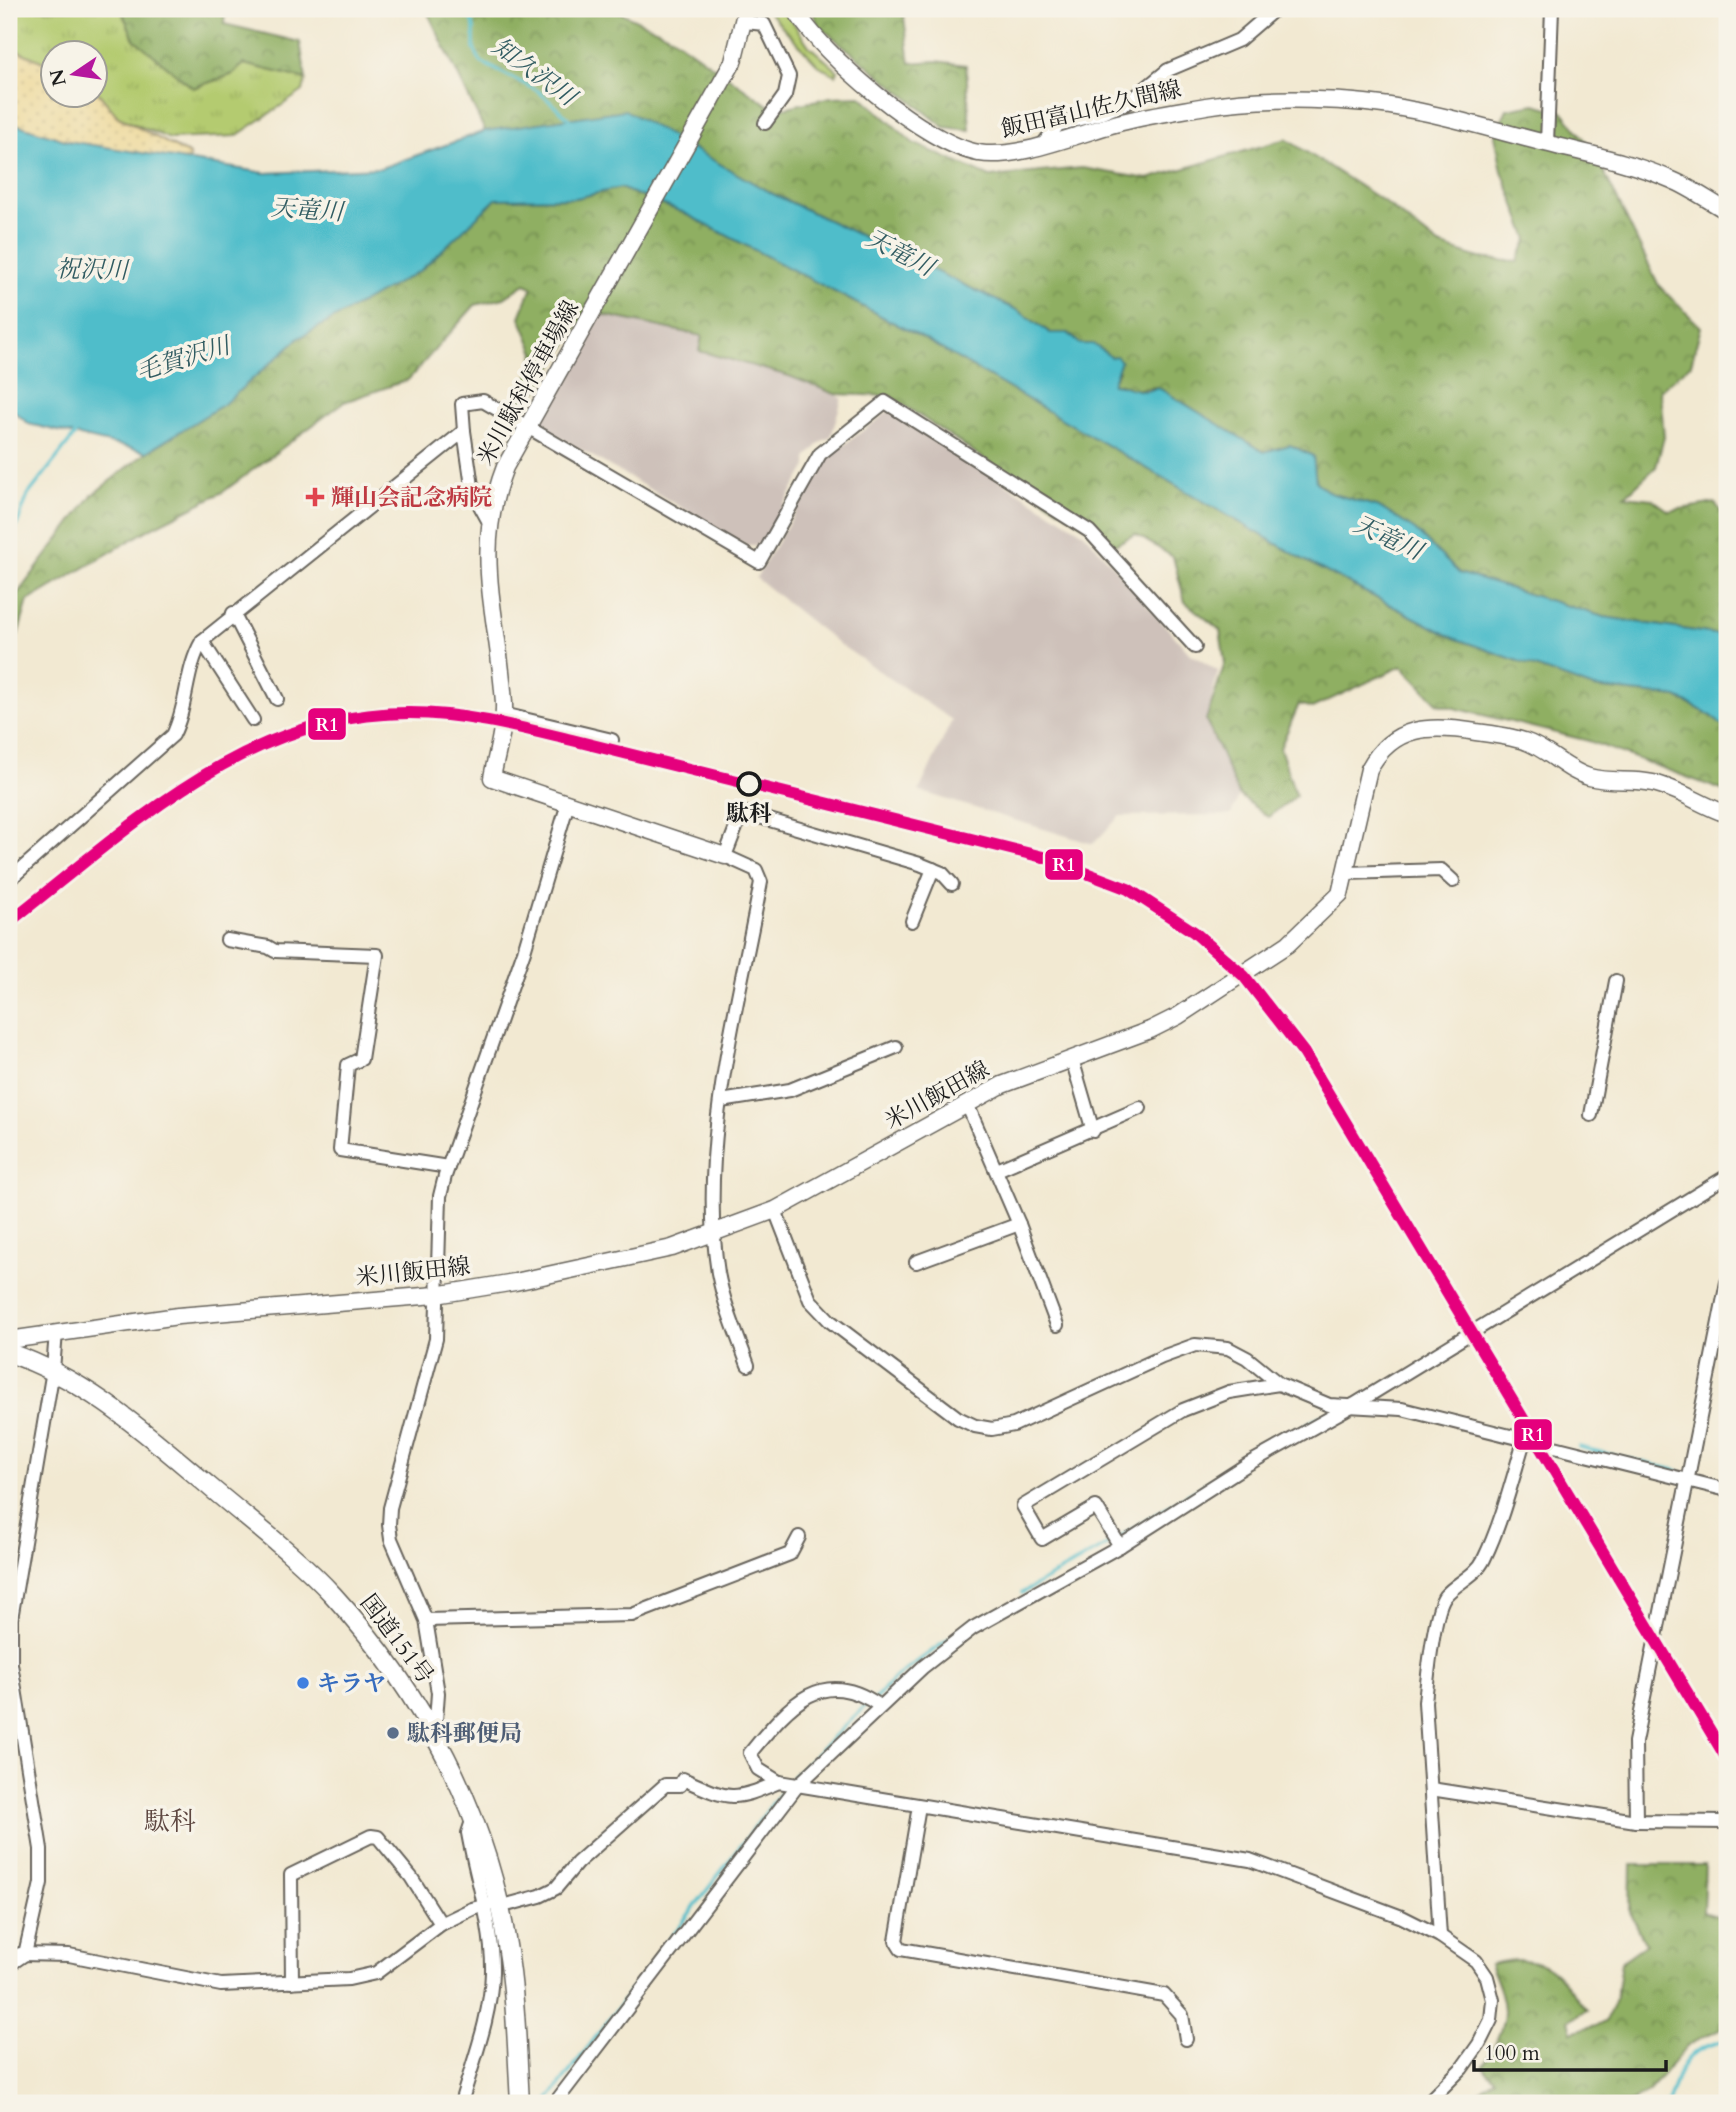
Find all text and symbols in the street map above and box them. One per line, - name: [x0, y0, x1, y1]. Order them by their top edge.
- water label: 知久沢川: [485, 30, 585, 115]
- north arrow: [38, 38, 108, 108]
- text: N: [44, 66, 73, 89]
- street label: 飯田富山佐久間線: [998, 73, 1184, 145]
- water label: 天竜川: [270, 191, 347, 229]
- water label: 天竜川: [860, 222, 942, 285]
- water label: 祝沢川: [56, 253, 131, 287]
- street label: 米川駄科停車場線: [470, 295, 586, 471]
- water label: 毛賀沢川: [132, 328, 237, 389]
- place label: 輝山会記念病院: [331, 482, 492, 513]
- marker: 輝山会記念病院: [305, 487, 325, 507]
- water label: 天竜川: [1348, 508, 1430, 569]
- line badge: R1: [307, 707, 347, 741]
- text: R1: [315, 712, 339, 738]
- marker: 駄科: [737, 772, 761, 796]
- place label: 駄科: [726, 798, 772, 829]
- line badge: R1: [1044, 848, 1084, 881]
- text: R1: [1052, 852, 1076, 878]
- street label: 米川飯田線: [879, 1054, 995, 1136]
- street label: 米川飯田線: [354, 1251, 472, 1293]
- line badge: R1: [1513, 1418, 1553, 1451]
- text: R1: [1521, 1422, 1545, 1448]
- street label: 国道151号: [353, 1588, 441, 1690]
- place label: キラヤ: [317, 1668, 386, 1699]
- marker: キラヤ: [295, 1675, 311, 1691]
- place label: 駄科郵便局: [407, 1718, 522, 1749]
- marker: 駄科郵便局: [385, 1725, 401, 1741]
- district label: 駄科: [144, 1804, 196, 1839]
- scale bar: [1474, 2028, 1666, 2072]
- text: 100 m: [1484, 2039, 1540, 2068]

